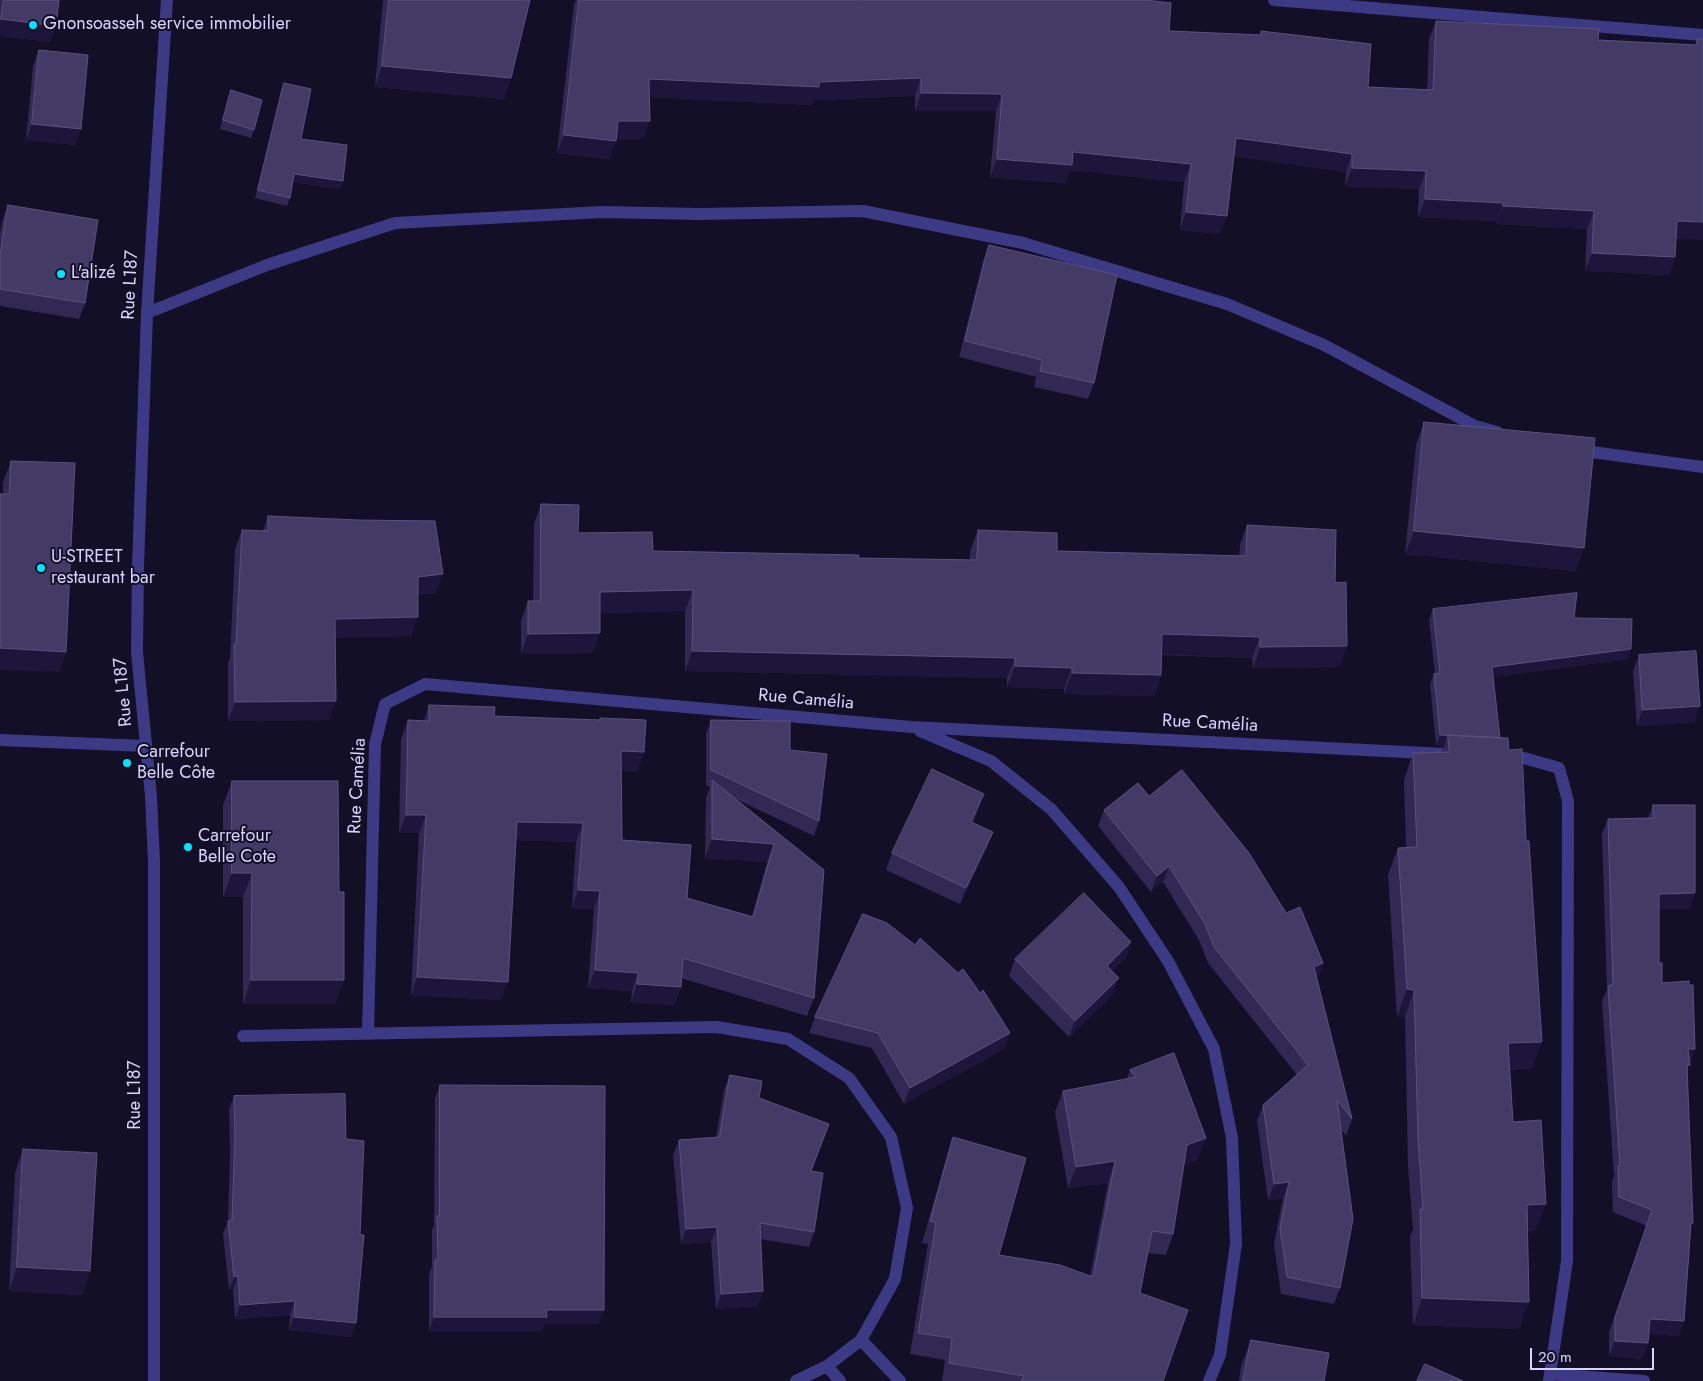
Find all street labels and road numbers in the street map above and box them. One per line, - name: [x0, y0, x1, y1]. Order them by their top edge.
- street label: Rue L187: [118, 250, 144, 320]
- street label: Rue L187: [110, 656, 138, 728]
- street label: Rue Camélia: [757, 685, 855, 715]
- street label: Rue Camélia: [1162, 711, 1258, 737]
- street label: Rue Camélia: [345, 738, 371, 834]
- street label: Rue L187: [125, 1060, 147, 1130]

